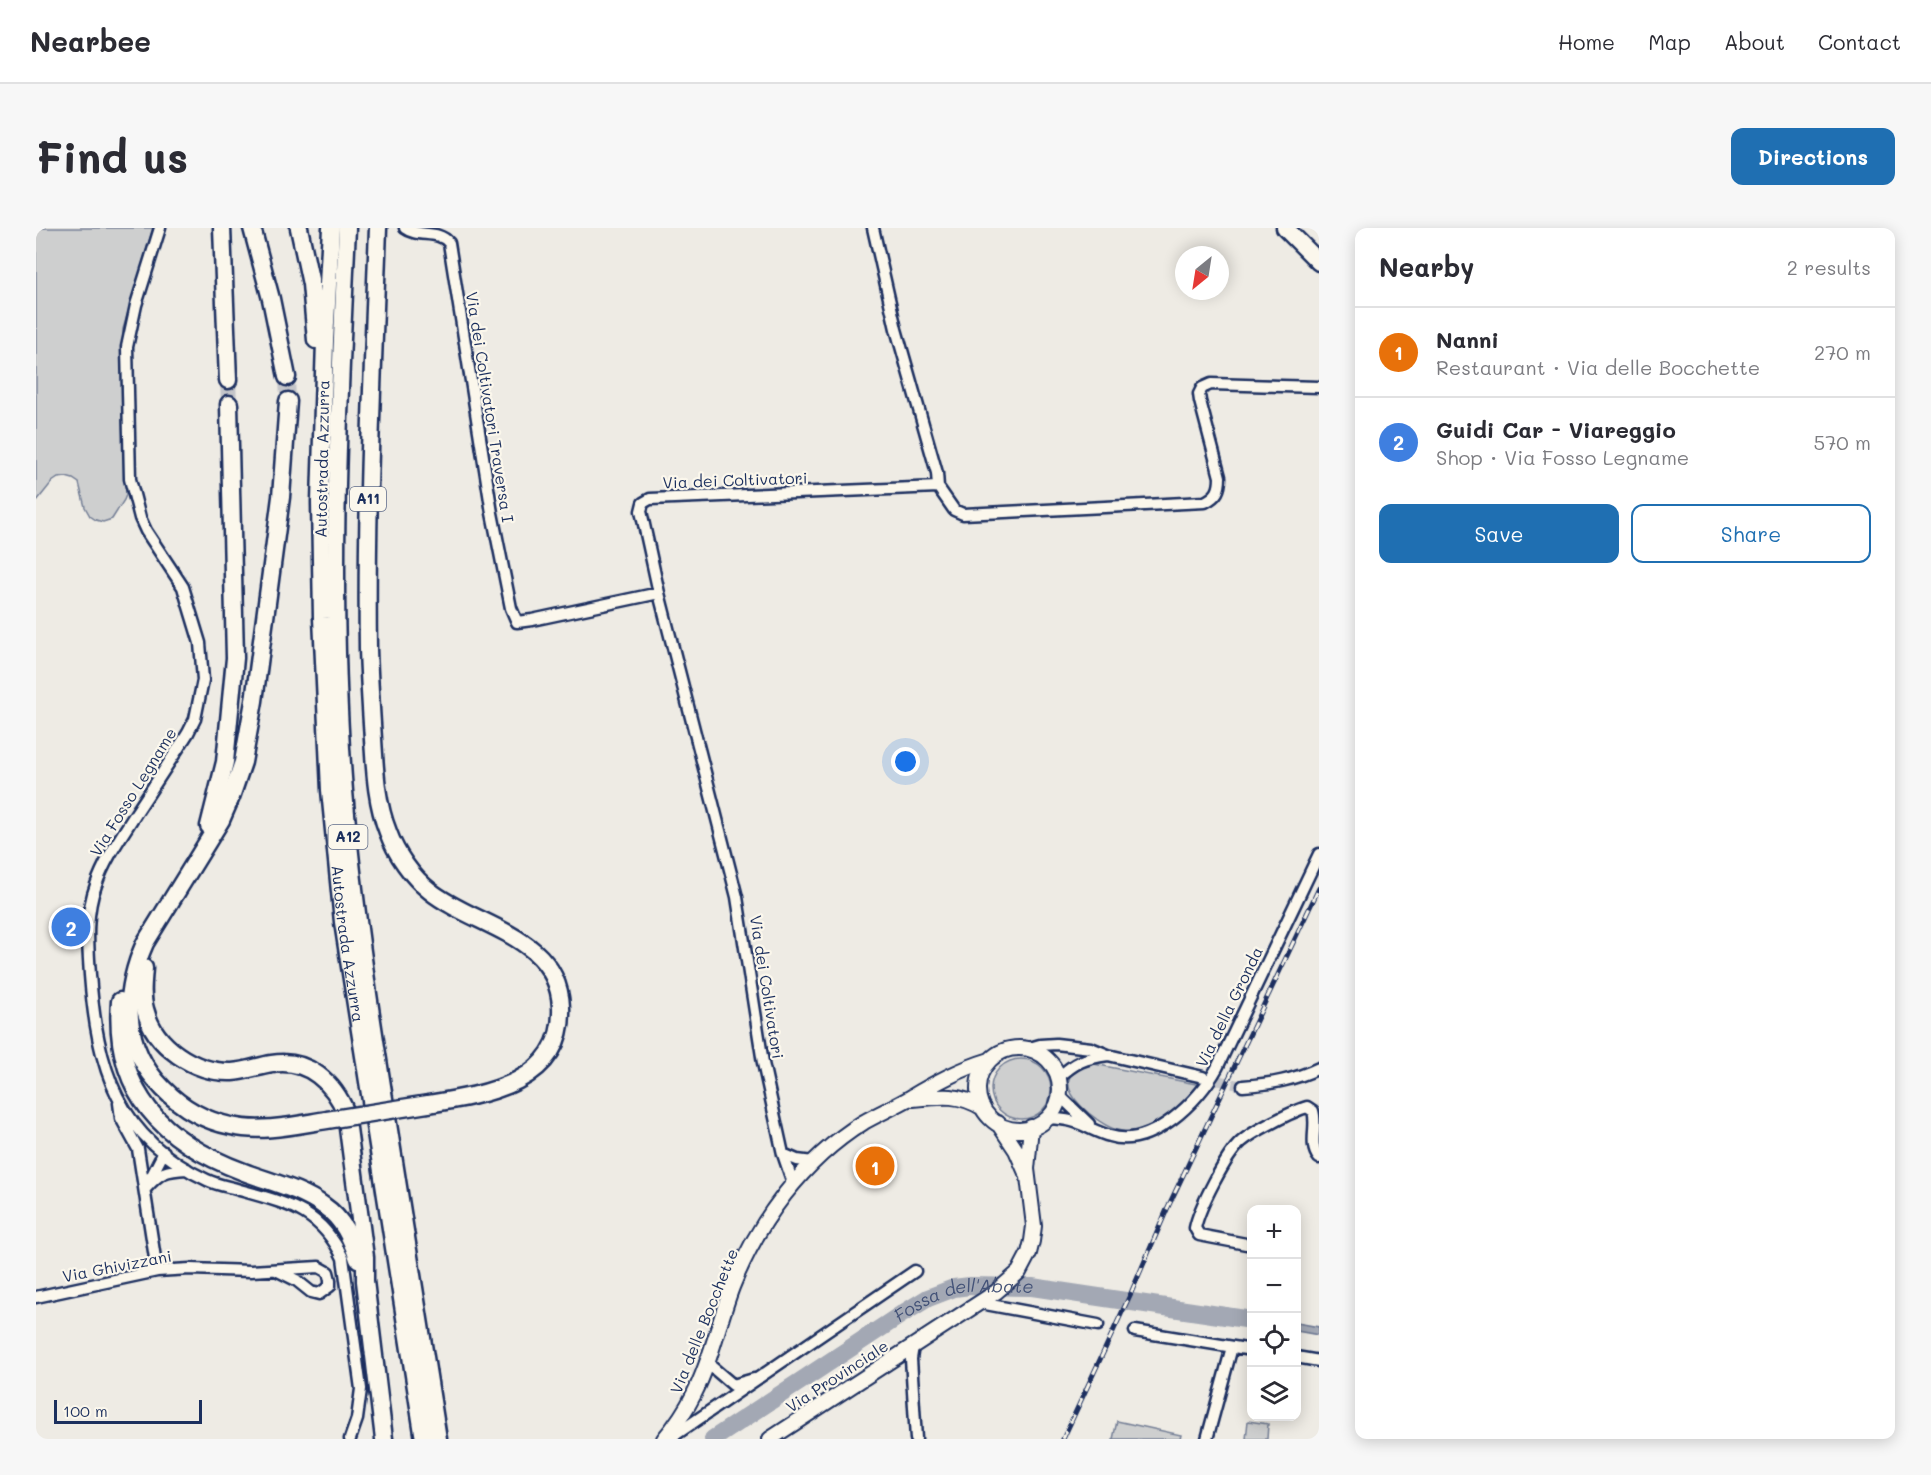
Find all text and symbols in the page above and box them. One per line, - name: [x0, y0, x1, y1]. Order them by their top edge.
- text: Nearbee: [30, 23, 151, 59]
- text: Home: [1558, 28, 1615, 55]
- text: Map: [1648, 28, 1691, 55]
- text: About: [1724, 28, 1785, 55]
- text: Contact: [1818, 28, 1901, 55]
- button: Directions: [1731, 128, 1895, 185]
- text: Find us: [36, 129, 188, 184]
- north arrow: [1175, 246, 1229, 300]
- text: Nearby: [1379, 250, 1474, 284]
- text: 2 results: [1787, 254, 1871, 280]
- street label: Via dei Coltivatori Traversa I: [462, 290, 519, 524]
- text: Nanni: [1436, 325, 1499, 354]
- text: 1: [1394, 339, 1403, 365]
- text: 270 m: [1814, 339, 1871, 365]
- text: Restaurant · Via delle Bocchette: [1436, 354, 1760, 380]
- street label: Autostrada Azzurra: [310, 380, 333, 538]
- text: Guidi Car - Viareggio: [1436, 415, 1676, 444]
- text: 2: [1393, 429, 1404, 455]
- text: 570 m: [1814, 429, 1871, 455]
- text: Shop · Via Fosso Legname: [1436, 444, 1689, 470]
- street label: Via dei Coltivatori: [662, 466, 808, 493]
- road number: A11: [350, 487, 386, 511]
- button: Save: [1379, 504, 1619, 563]
- button: Share: [1631, 504, 1871, 563]
- street label: Via Fosso Legname: [84, 723, 181, 860]
- your location: [891, 747, 920, 776]
- road number: A12: [328, 825, 368, 849]
- street label: Autostrada Azzurra: [327, 864, 370, 1023]
- pin: 2: [51, 904, 90, 950]
- street label: Via dei Coltivatori: [746, 914, 789, 1060]
- street label: Via della Gronda: [1190, 943, 1267, 1071]
- pin: 1: [856, 1144, 894, 1188]
- map controls: [1247, 1205, 1301, 1421]
- button: +: [1247, 1205, 1301, 1259]
- street label: Via Ghivizzani: [60, 1245, 173, 1286]
- street label: Via delle Bocchette: [665, 1245, 742, 1396]
- button: −: [1247, 1259, 1301, 1313]
- water label: Fossa dell'Abate: [889, 1273, 1034, 1327]
- button: locate: [1247, 1313, 1301, 1367]
- street label: Via Provinciale: [782, 1335, 892, 1417]
- button: layers: [1247, 1367, 1301, 1421]
- scale bar: [54, 1397, 202, 1424]
- text: 100 m: [63, 1400, 108, 1421]

